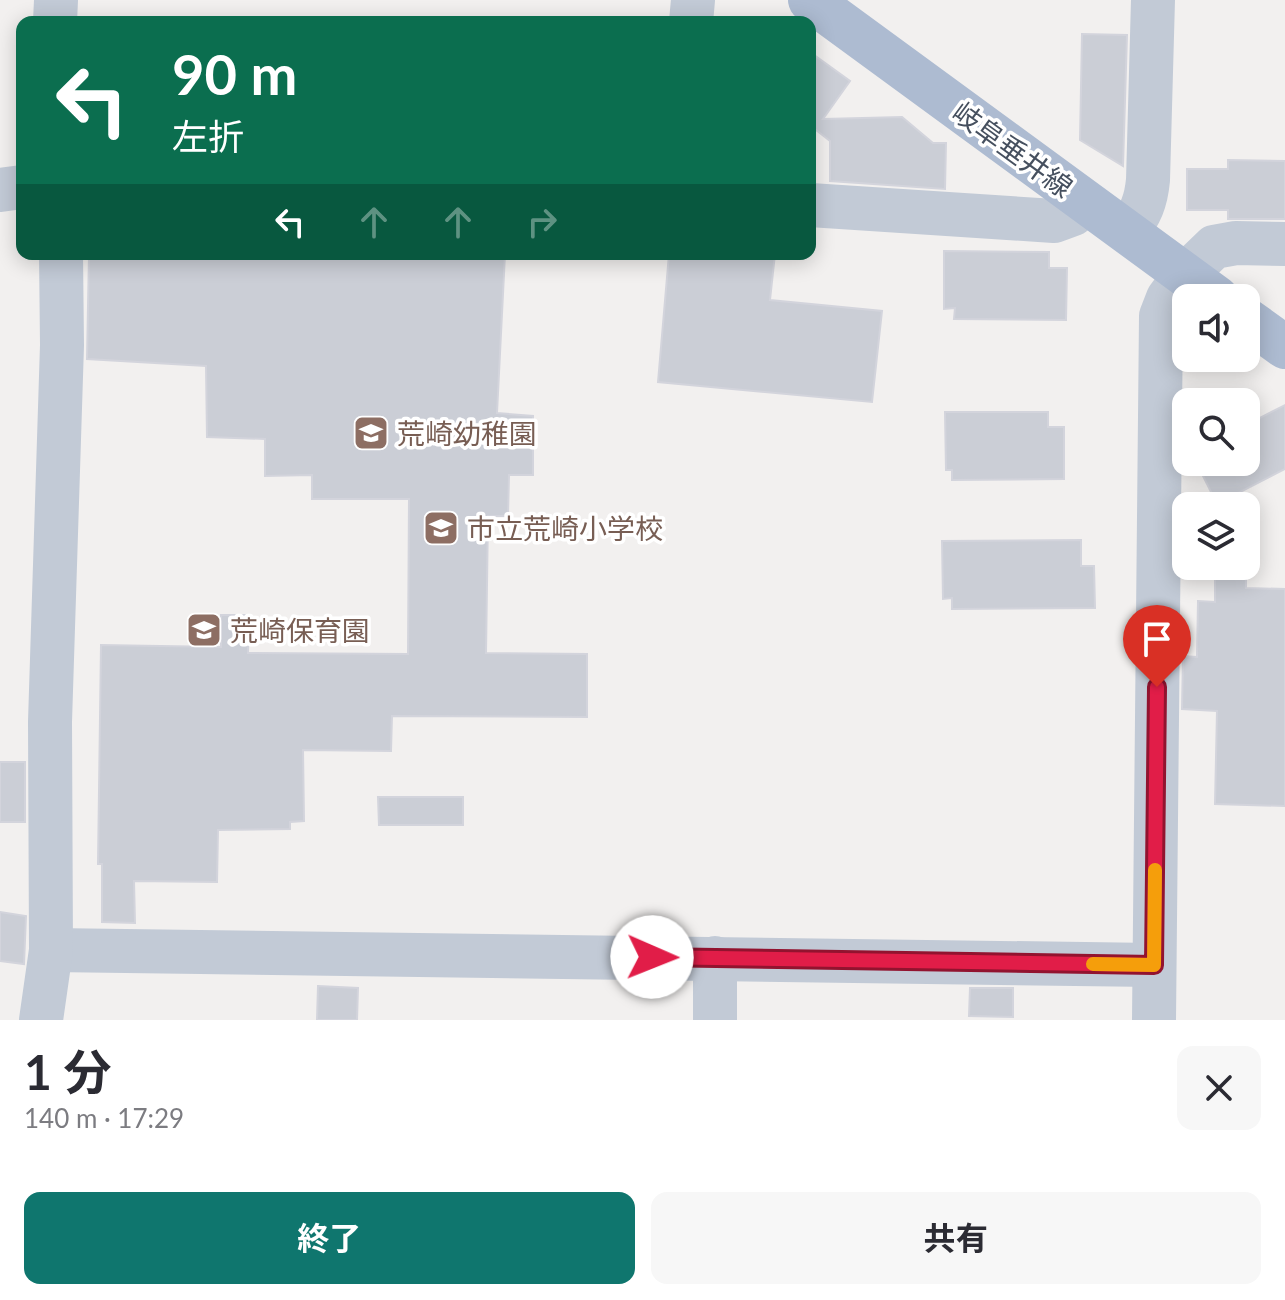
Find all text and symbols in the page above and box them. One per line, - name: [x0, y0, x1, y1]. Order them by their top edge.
- text: 90 m: [172, 40, 297, 107]
- icon: left: [40, 48, 144, 152]
- street label: 岐阜垂井線: [946, 94, 1080, 204]
- text: 左折: [172, 114, 244, 158]
- icon: left: [268, 200, 312, 244]
- icon: ahead: [352, 200, 396, 244]
- icon: ahead: [436, 200, 480, 244]
- icon: right: [520, 200, 564, 244]
- map controls: [1172, 284, 1260, 580]
- button: sound: [1172, 284, 1260, 372]
- button: search: [1172, 388, 1260, 476]
- school or university icon: 荒崎幼稚園: [352, 414, 390, 452]
- place label: 荒崎幼稚園: [397, 416, 537, 450]
- button: layers: [1172, 492, 1260, 580]
- school or university icon: 市立荒崎小学校: [422, 509, 460, 547]
- place label: 市立荒崎小学校: [467, 511, 663, 545]
- pin: [1123, 605, 1191, 687]
- school or university icon: 荒崎保育園: [185, 611, 223, 649]
- place label: 荒崎保育園: [230, 613, 370, 647]
- icon: arrive: [1135, 617, 1179, 661]
- position arrow: [610, 915, 694, 999]
- text: 1 分: [24, 1043, 112, 1100]
- button: close: [1177, 1046, 1261, 1130]
- text: 140 m · 17:29: [24, 1102, 184, 1134]
- button: 終了: [24, 1192, 635, 1284]
- button: 共有: [651, 1192, 1261, 1284]

